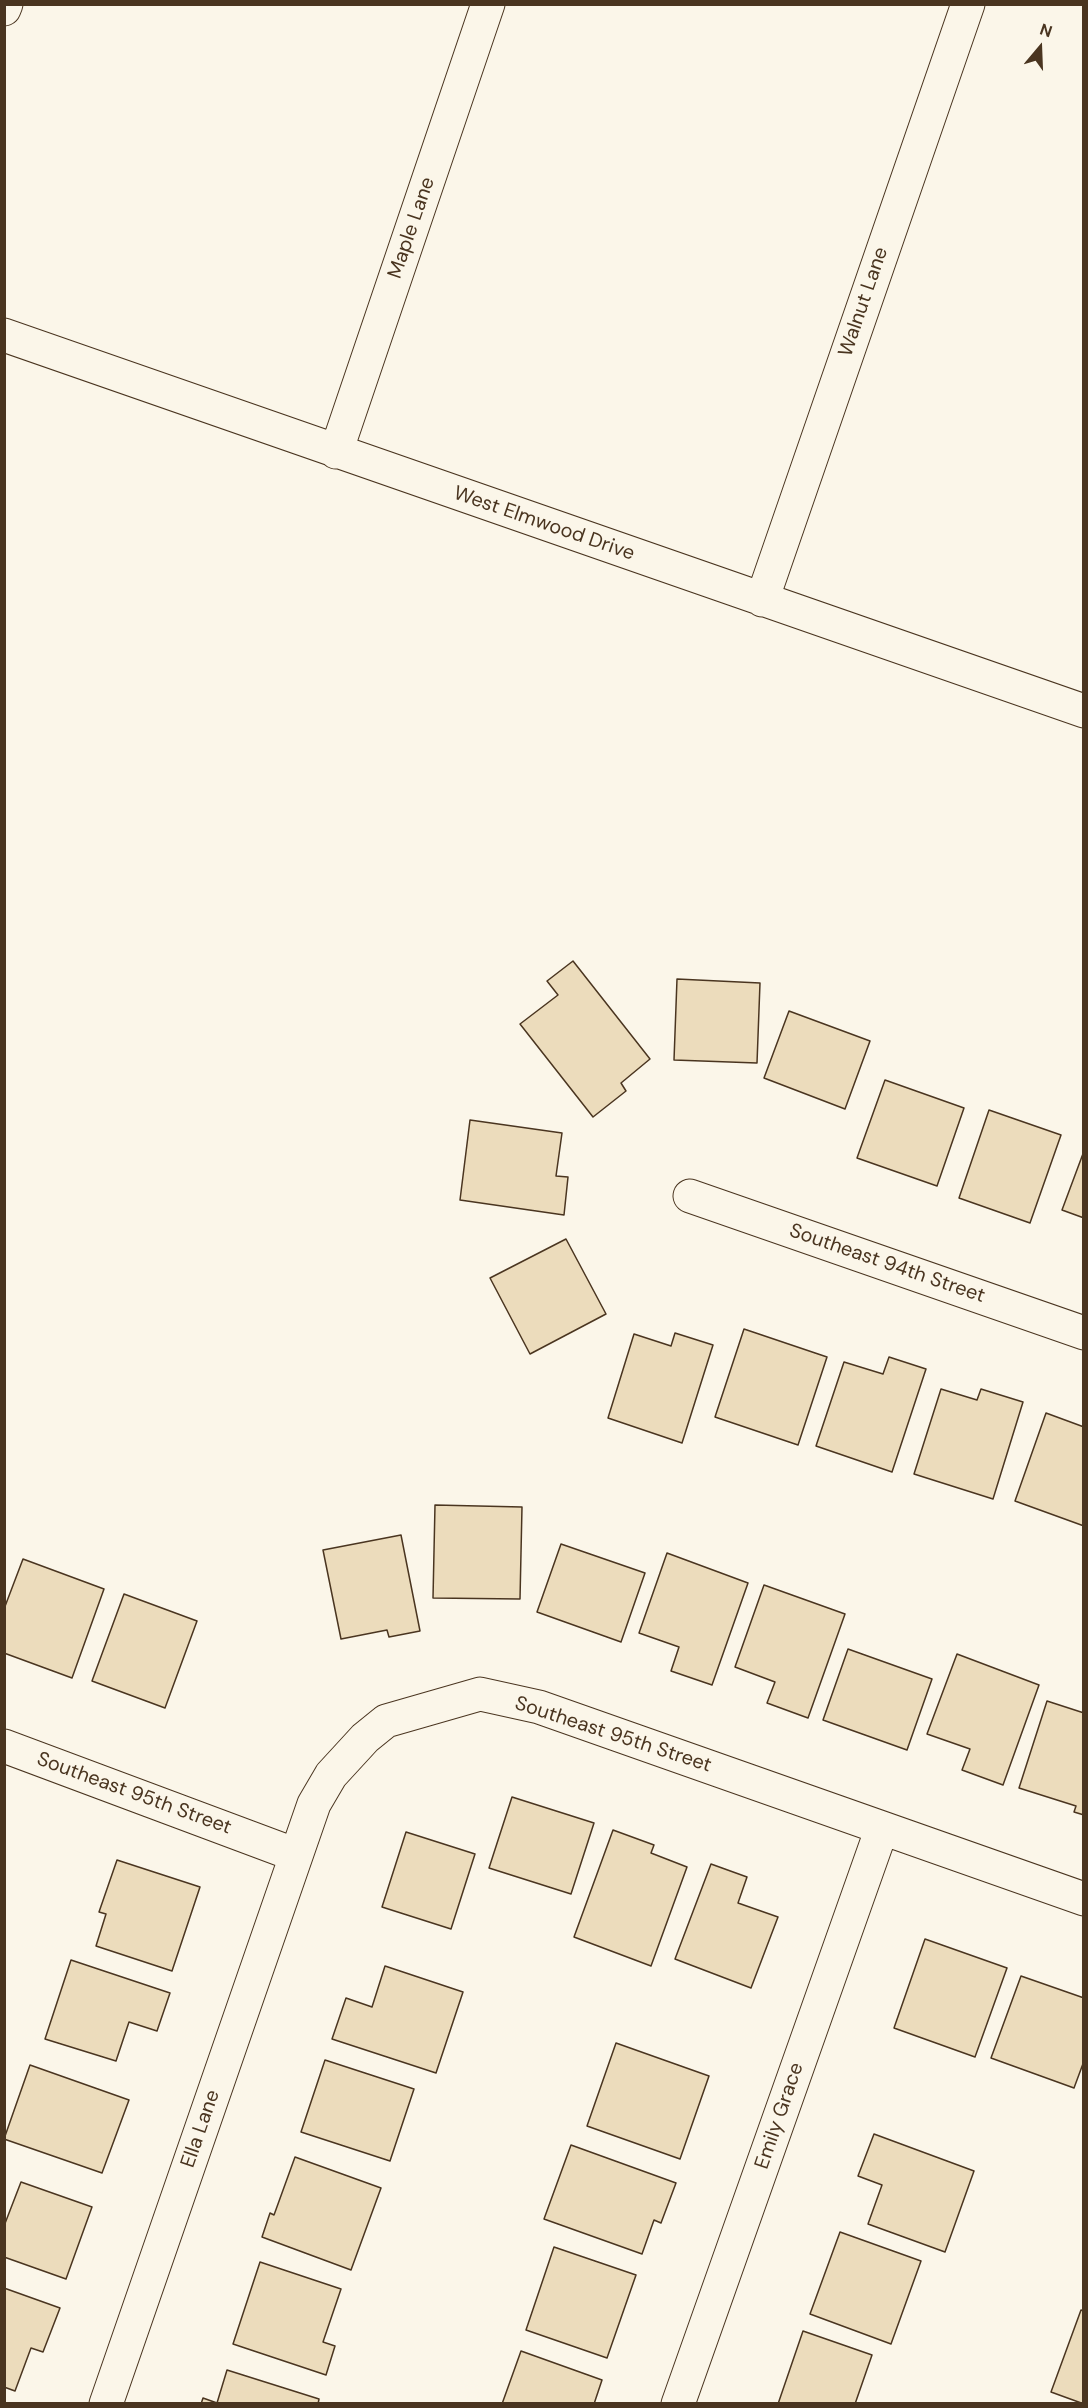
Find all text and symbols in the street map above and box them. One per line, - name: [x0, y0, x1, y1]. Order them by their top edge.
- north arrow: [1010, 18, 1070, 78]
- text: N: [1037, 19, 1055, 42]
- street label: Maple Lane: [383, 174, 441, 282]
- street label: Walnut Lane: [834, 244, 894, 360]
- street label: West Elmwood Drive: [450, 482, 638, 566]
- street label: Southeast 94th Street: [786, 1219, 988, 1309]
- street label: Southeast 95th Street: [512, 1692, 714, 1778]
- street label: Southeast 95th Street: [33, 1748, 235, 1840]
- street label: Emily Grace: [751, 2060, 809, 2172]
- street label: Ella Lane: [177, 2087, 225, 2171]

